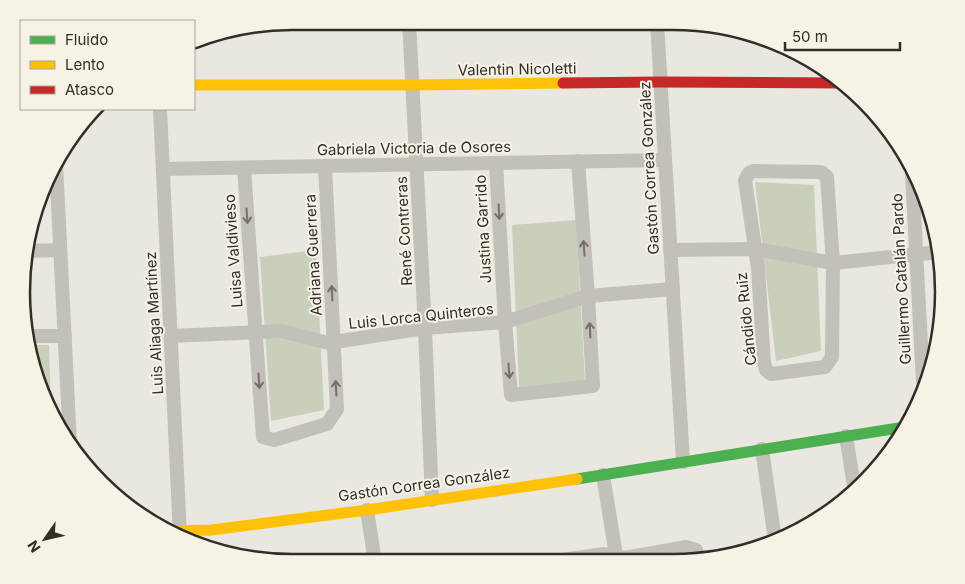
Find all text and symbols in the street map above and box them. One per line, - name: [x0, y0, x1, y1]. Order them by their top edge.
- legend: [20, 20, 195, 110]
- scale bar: [785, 20, 900, 52]
- text: 50 m: [792, 27, 828, 46]
- text: Fluido: [65, 30, 108, 49]
- text: Lento: [65, 55, 105, 74]
- street label: Valentin Nicoletti: [457, 58, 577, 80]
- text: Atasco: [65, 80, 114, 99]
- street label: Gastón Correa González: [635, 81, 663, 255]
- street label: Gabriela Victoria de Osores: [317, 137, 511, 159]
- street label: Justina Garrido: [471, 174, 495, 284]
- street label: René Contreras: [392, 176, 416, 286]
- street label: Guillermo Catalán Pardo: [887, 193, 915, 365]
- street label: Luisa Valdivieso: [220, 194, 246, 308]
- street label: Adriana Guerrera: [300, 194, 326, 316]
- one-way arrow: [494, 203, 503, 219]
- one-way arrow: [243, 208, 252, 224]
- one-way arrow: [580, 240, 589, 256]
- street label: Luis Aliaga Martínez: [141, 251, 167, 395]
- street label: Cándido Ruiz: [732, 271, 760, 367]
- one-way arrow: [327, 286, 336, 302]
- street label: Luis Lorca Quinteros: [347, 299, 495, 333]
- one-way arrow: [585, 322, 594, 338]
- one-way arrow: [505, 363, 514, 379]
- one-way arrow: [254, 372, 263, 388]
- one-way arrow: [331, 380, 341, 396]
- street label: Gastón Correa González: [337, 463, 511, 505]
- north arrow: [20, 514, 70, 564]
- text: N: [24, 537, 44, 556]

